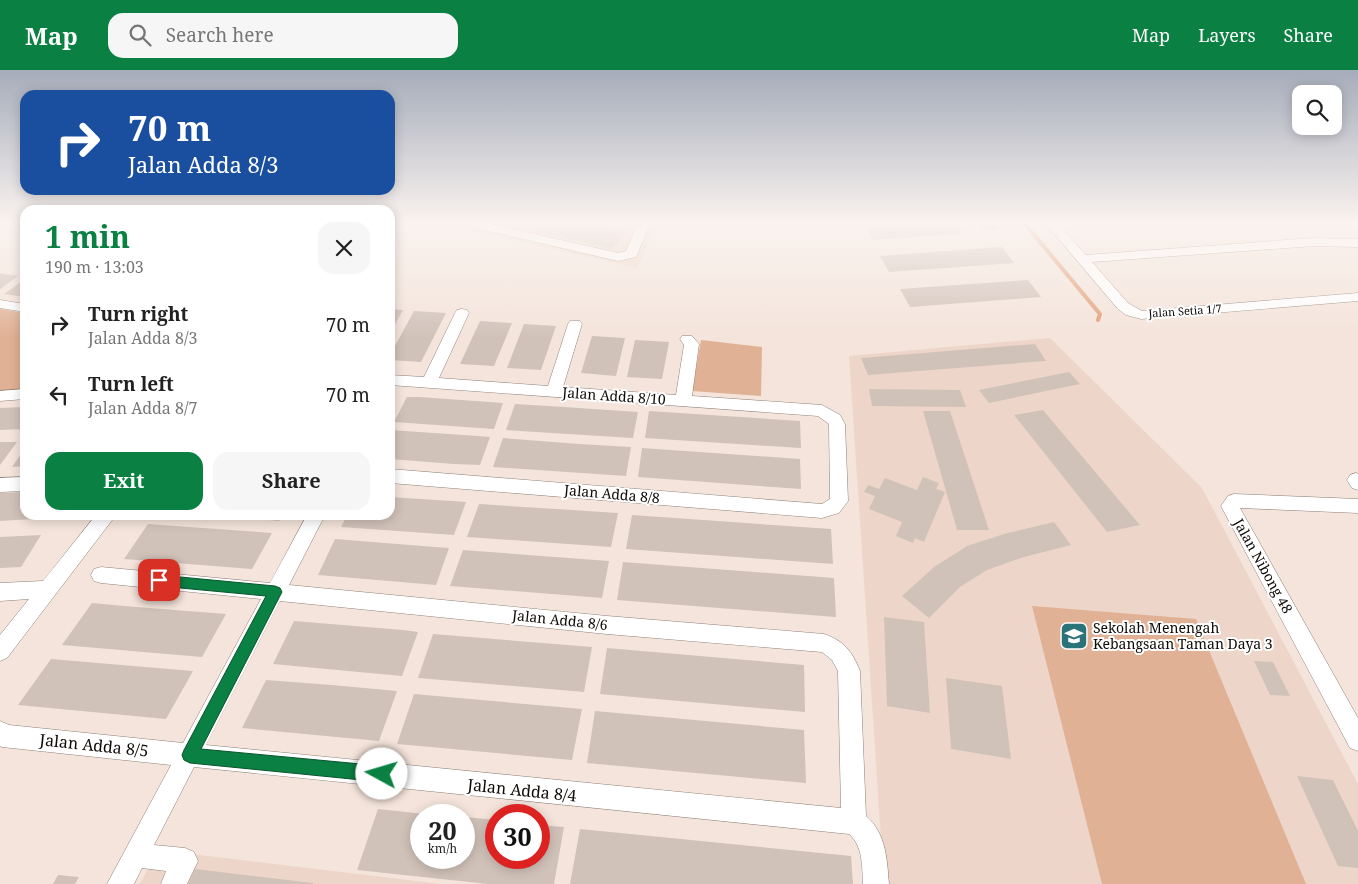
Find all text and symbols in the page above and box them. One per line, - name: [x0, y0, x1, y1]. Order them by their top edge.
- search box: [108, 13, 458, 58]
- text: Map: [25, 19, 78, 52]
- icon: search: [126, 21, 154, 49]
- text: Search here: [166, 22, 274, 48]
- text: Map: [1132, 23, 1170, 47]
- text: Layers: [1198, 23, 1256, 47]
- text: Share: [1284, 23, 1333, 47]
- map controls: [1292, 85, 1342, 135]
- button: search: [1292, 85, 1342, 135]
- text: 70 m: [128, 104, 211, 151]
- icon: right: [45, 110, 110, 175]
- text: Jalan Adda 8/3: [128, 149, 278, 179]
- text: 1 min: [45, 216, 130, 257]
- button: close: [318, 222, 370, 274]
- text: 190 m · 13:03: [45, 256, 144, 278]
- street label: Jalan Setia 1/7: [1147, 300, 1222, 321]
- text: Turn right: [88, 301, 188, 327]
- icon: right: [45, 311, 73, 339]
- text: 70 m: [326, 312, 370, 338]
- text: Jalan Adda 8/3: [88, 327, 197, 349]
- text: Turn left: [88, 371, 174, 397]
- icon: left: [45, 381, 73, 409]
- text: 70 m: [326, 382, 370, 408]
- street label: Jalan Adda 8/10: [561, 382, 667, 409]
- text: Jalan Adda 8/7: [88, 397, 197, 419]
- button: Exit: [45, 452, 203, 510]
- button: Share: [213, 452, 370, 510]
- street label: Jalan Adda 8/8: [563, 480, 661, 507]
- street label: Jalan Nibong 48: [1229, 514, 1297, 617]
- pin: [138, 559, 180, 601]
- icon: arrive: [145, 566, 173, 594]
- street label: Jalan Adda 8/6: [510, 605, 609, 634]
- place label: Sekolah Menengah Kebangsaan Taman Daya 3: [1093, 618, 1273, 653]
- school or university icon: Sekolah Menengah Kebangsaan Taman Daya 3: [1059, 621, 1089, 651]
- street label: Jalan Adda 8/5: [37, 728, 150, 762]
- position arrow: [355, 747, 407, 799]
- street label: Jalan Adda 8/4: [465, 773, 578, 807]
- speed limit sign: 30: [485, 804, 550, 869]
- text: 20: [428, 813, 457, 847]
- text: km/h: [428, 840, 457, 857]

